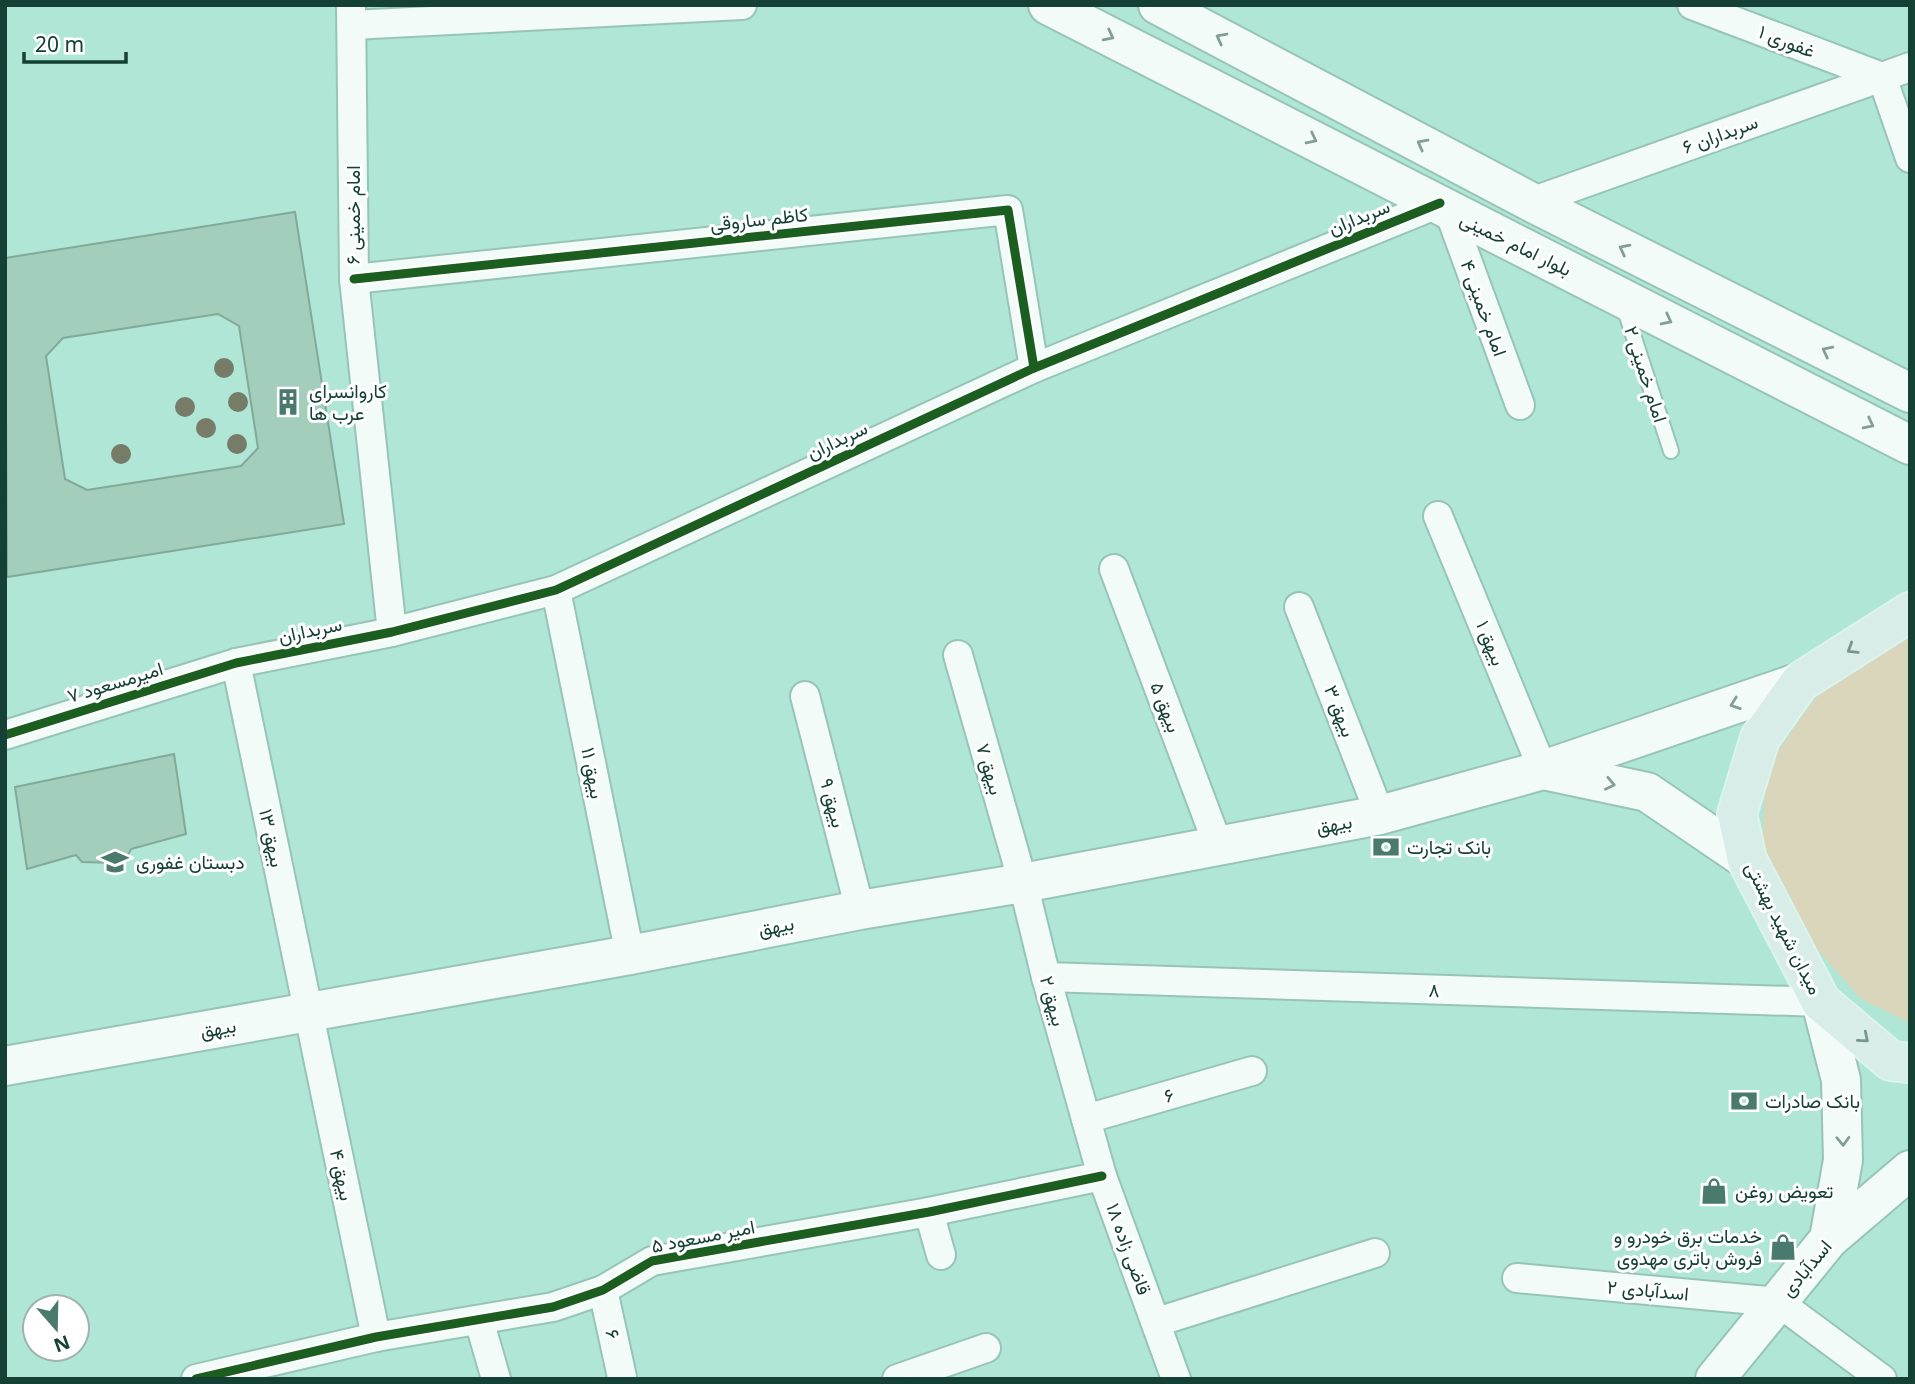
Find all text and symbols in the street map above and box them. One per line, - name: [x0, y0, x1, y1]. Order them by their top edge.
- street label: غفوری ۱: [1755, 18, 1819, 64]
- scale bar: [24, 21, 126, 65]
- one-way arrow: [1102, 28, 1114, 42]
- text: 20 m: [35, 30, 84, 58]
- one-way arrow: [1215, 33, 1228, 46]
- street label: سربداران ۶: [1679, 108, 1761, 160]
- one-way arrow: [1305, 130, 1317, 144]
- one-way arrow: [1417, 139, 1429, 153]
- street label: امام خمینی ۶: [340, 165, 366, 265]
- street label: سربداران: [1324, 193, 1394, 241]
- street label: کاظم ساروقی: [709, 201, 809, 237]
- street label: بلوار امام خمینی: [1456, 206, 1576, 282]
- one-way arrow: [1619, 243, 1631, 257]
- street label: امام خمینی ۴: [1455, 256, 1513, 360]
- one-way arrow: [1660, 312, 1672, 325]
- street label: امام خمینی ۲: [1618, 322, 1674, 426]
- one-way arrow: [1822, 346, 1834, 360]
- place label: کاروانسرای عرب ها: [309, 378, 387, 426]
- building icon: کاروانسرای عرب ها: [273, 387, 303, 417]
- street label: سربداران: [802, 415, 872, 465]
- one-way arrow: [1862, 416, 1874, 430]
- street label: سربداران: [276, 611, 344, 649]
- street label: بیهق ۱: [1470, 617, 1512, 669]
- one-way arrow: [1847, 641, 1860, 653]
- street label: امیرمسعود ۷: [64, 655, 166, 709]
- street label: بیهق ۵: [1145, 678, 1187, 736]
- street label: بیهق ۳: [1318, 681, 1362, 741]
- one-way arrow: [1730, 696, 1742, 710]
- street label: بیهق ۷: [970, 740, 1010, 798]
- street label: بیهق ۱۱: [575, 745, 611, 801]
- street label: بیهق ۹: [814, 775, 852, 831]
- one-way arrow: [1604, 776, 1616, 791]
- street label: بیهق ۱۳: [253, 806, 291, 870]
- street label: بیهق: [1314, 808, 1354, 840]
- bank icon: بانک تجارت: [1371, 832, 1401, 862]
- place label: بانک تجارت: [1407, 834, 1491, 860]
- school or university icon: دبستان غفوری: [100, 847, 130, 877]
- place label: دبستان غفوری: [136, 849, 245, 875]
- street label: میدان شهید بهشتی: [1739, 857, 1829, 999]
- street label: بیهق: [756, 910, 796, 942]
- street label: بیهق ۲: [1034, 973, 1072, 1029]
- street label: ۸: [1428, 977, 1440, 1003]
- street label: بیهق: [198, 1012, 238, 1044]
- one-way arrow: [1856, 1030, 1869, 1042]
- street label: ۶: [1161, 1081, 1177, 1109]
- bank icon: بانک صادرات: [1729, 1086, 1759, 1116]
- place label: بانک صادرات: [1765, 1088, 1860, 1114]
- one-way arrow: [1835, 1136, 1850, 1147]
- street label: بیهق ۴: [324, 1147, 360, 1203]
- shop icon: تعویض روغن: [1699, 1176, 1729, 1206]
- place label: تعویض روغن: [1735, 1178, 1834, 1204]
- street label: قاضی زاده ۱۸: [1100, 1199, 1158, 1299]
- street label: امیر مسعود ۵: [649, 1213, 757, 1259]
- place label: خدمات برق خودرو و فروش باتری مهدوی: [1614, 1223, 1762, 1271]
- shop icon: خدمات برق خودرو و فروش باتری مهدوی: [1768, 1232, 1798, 1262]
- street label: اسدآبادی: [1775, 1234, 1837, 1302]
- street label: اسدآبادی ۲: [1606, 1273, 1690, 1307]
- north arrow: [21, 1293, 91, 1363]
- street label: ۶: [599, 1327, 627, 1341]
- text: N: [50, 1329, 74, 1359]

